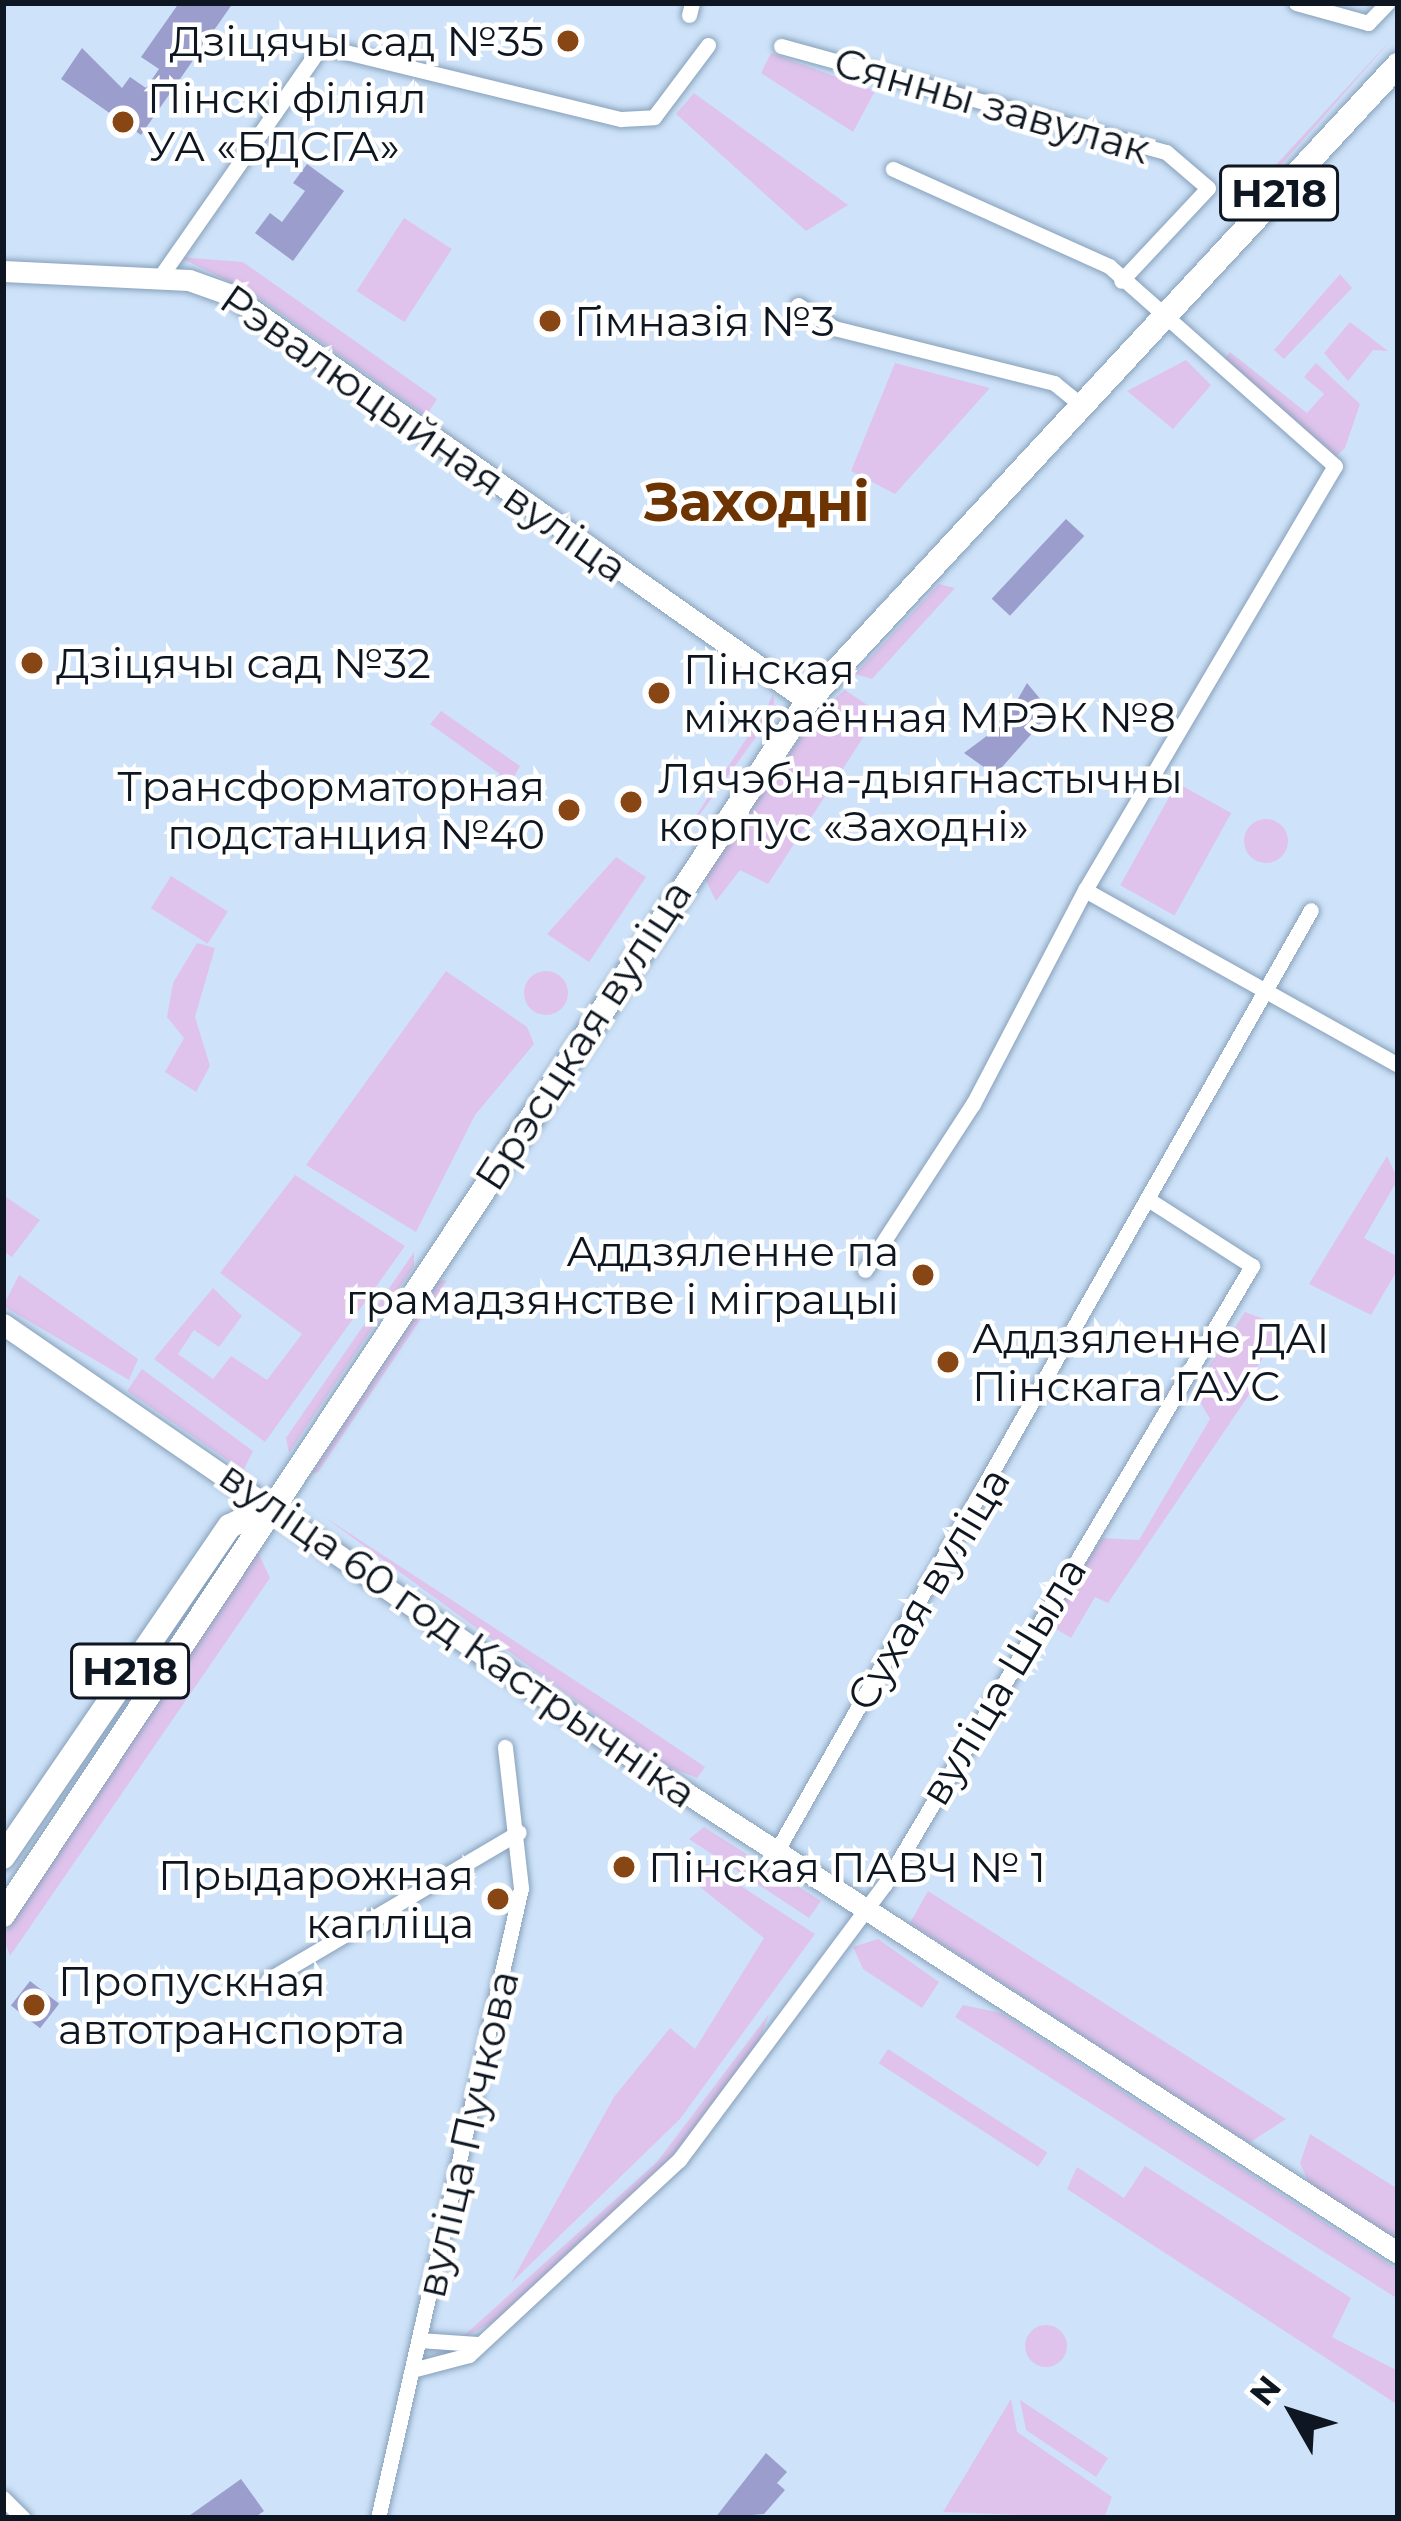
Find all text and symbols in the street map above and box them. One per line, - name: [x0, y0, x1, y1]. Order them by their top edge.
- place label: Дзіцячы сад №35: [169, 16, 544, 66]
- marker: Дзіцячы сад №35: [555, 28, 581, 54]
- street label: Сянны завулак: [828, 36, 1156, 174]
- place label: Пінскі філіял УА «БДСГА»: [147, 73, 426, 172]
- marker: Пінскі філіял УА «БДСГА»: [110, 109, 136, 135]
- road number: Н218: [1219, 160, 1339, 226]
- street label: Рэвалюцыйная вуліца: [211, 273, 637, 593]
- place label: Гімназія №3: [574, 296, 835, 346]
- marker: Гімназія №3: [537, 308, 563, 334]
- district label: Заходні: [644, 470, 870, 534]
- place label: Дзіцячы сад №32: [56, 638, 431, 688]
- place label: Пінская міжраённая МРЭК №8: [683, 644, 1176, 742]
- marker: Дзіцячы сад №32: [19, 650, 45, 676]
- marker: Пінская міжраённая МРЭК №8: [646, 680, 672, 706]
- place label: Лячэбна-дыягнастычны корпус «Заходні»: [658, 753, 1183, 852]
- place label: Трансформаторная подстанция №40: [117, 761, 545, 860]
- marker: Лячэбна-дыягнастычны корпус «Заходні»: [615, 786, 647, 818]
- marker: Трансформаторная подстанция №40: [556, 797, 582, 823]
- street label: Брэсцкая вуліца: [464, 870, 702, 1200]
- place label: Аддзяленне па грамадзянстве і міграцыі: [346, 1226, 899, 1324]
- marker: Аддзяленне па грамадзянстве і міграцыі: [910, 1262, 936, 1288]
- place label: Аддзяленне ДАІ Пінскага ГАУС: [972, 1313, 1330, 1412]
- marker: Аддзяленне ДАІ Пінскага ГАУС: [935, 1349, 961, 1375]
- street label: вуліца 60 год Кастрычніка: [210, 1450, 706, 1818]
- street label: Сухая вуліца: [836, 1458, 1020, 1720]
- street label: вуліца Шыла: [909, 1548, 1097, 1814]
- road number: Н218: [70, 1638, 190, 1704]
- place label: Пінская ПАВЧ № 1: [648, 1842, 1046, 1892]
- place label: Прыдарожная капліца: [158, 1850, 474, 1948]
- marker: Пінская ПАВЧ № 1: [611, 1854, 637, 1880]
- marker: Прыдарожная капліца: [485, 1886, 511, 1912]
- place label: Пропускная автотранспорта: [58, 1956, 405, 2054]
- street label: вуліца Пучкова: [405, 1966, 529, 2302]
- marker: Пропускная автотранспорта: [21, 1992, 47, 2018]
- north arrow: [1233, 2353, 1353, 2473]
- text: N: [1241, 2367, 1289, 2413]

